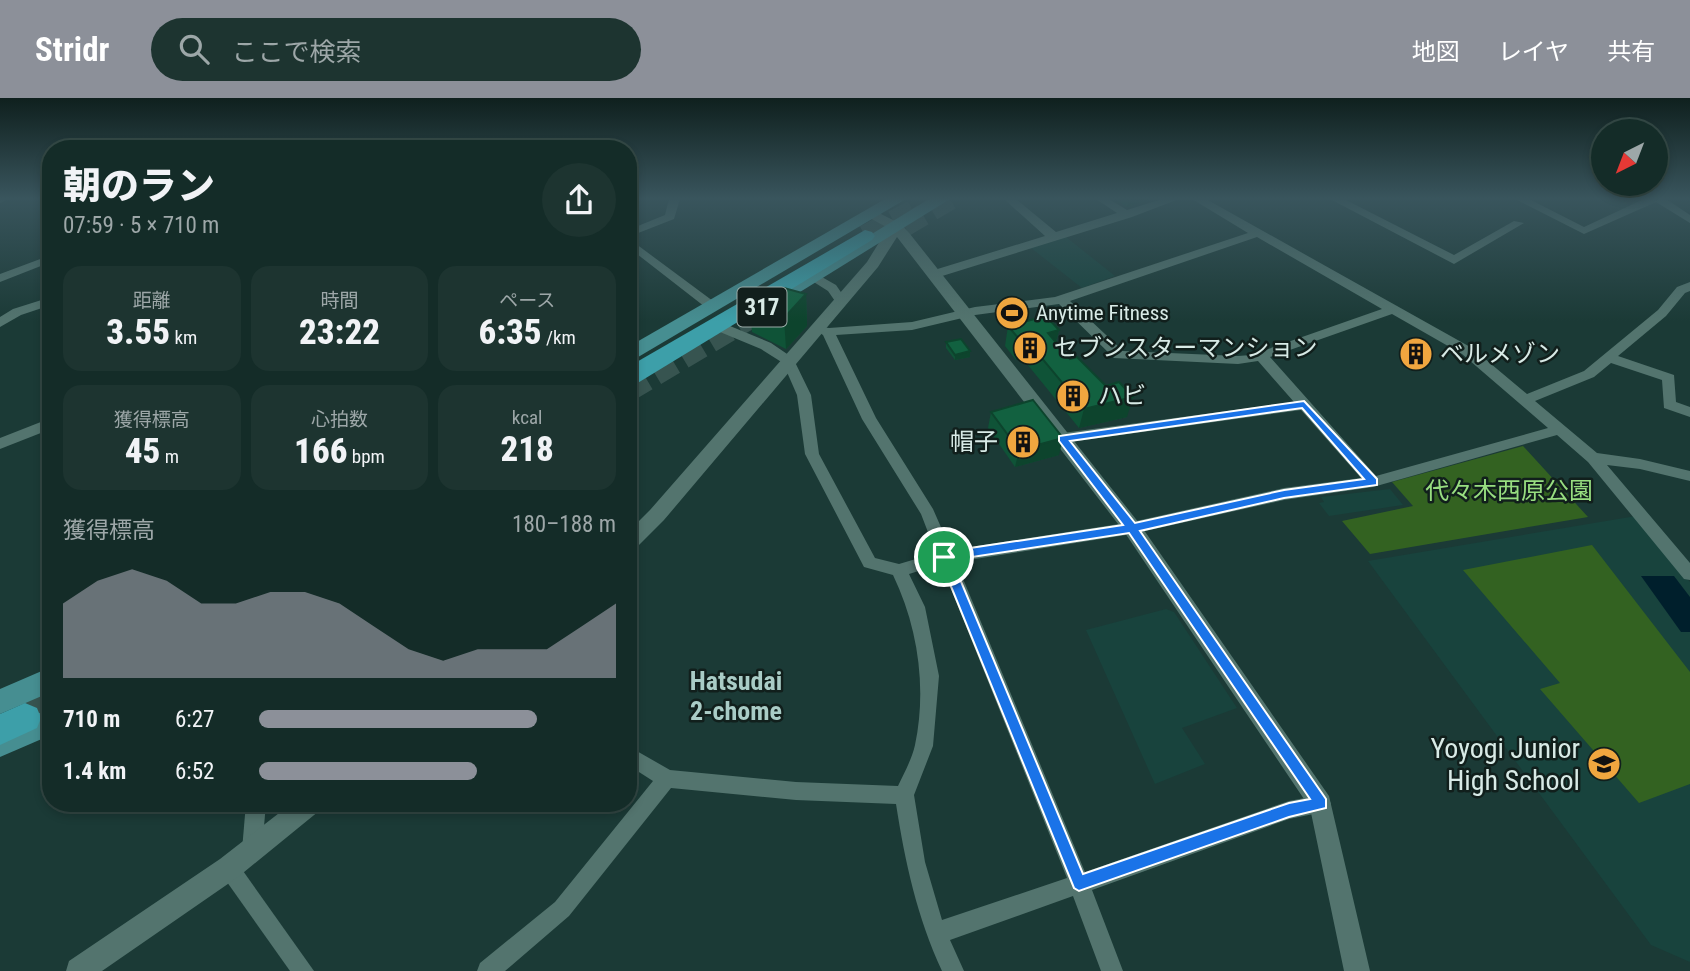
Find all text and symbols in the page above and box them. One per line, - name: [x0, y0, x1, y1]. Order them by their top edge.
- search box: [151, 18, 641, 81]
- text: Stridr: [35, 30, 109, 69]
- icon: search: [175, 30, 213, 68]
- text: ここで検索: [231, 37, 361, 67]
- text: 地図: [1412, 38, 1460, 66]
- text: レイヤ: [1498, 38, 1569, 66]
- text: 共有: [1607, 38, 1655, 66]
- north arrow: [1591, 119, 1668, 196]
- map controls: [1591, 119, 1668, 196]
- button: share: [542, 163, 616, 237]
- text: 朝のラン: [63, 164, 215, 208]
- text: 07:59 · 5 × 710 m: [63, 212, 219, 239]
- road number: 317: [738, 288, 786, 327]
- text: 距離: [133, 289, 171, 312]
- text: 時間: [320, 289, 359, 312]
- text: ペース: [499, 289, 555, 312]
- sports icon: Anytime Fitness: [993, 294, 1031, 332]
- place label: Anytime Fitness: [1036, 301, 1169, 325]
- text: 3.55: [106, 312, 170, 353]
- text: 23:22: [299, 312, 380, 353]
- text: 6:35: [478, 312, 542, 353]
- text: km: [170, 326, 197, 349]
- text: /km: [542, 326, 576, 349]
- building icon: セブンスターマンション: [1011, 329, 1049, 367]
- place label: セブンスターマンション: [1054, 334, 1318, 362]
- building icon: ベルメゾン: [1397, 335, 1435, 373]
- place label: ベルメゾン: [1440, 340, 1560, 368]
- building icon: ハビ: [1054, 377, 1092, 415]
- place label: ハビ: [1098, 382, 1146, 410]
- text: kcal: [512, 406, 542, 429]
- text: 獲得標高: [114, 408, 190, 431]
- text: 心拍数: [311, 408, 368, 431]
- building icon: 帽子: [1004, 423, 1042, 461]
- place label: 帽子: [950, 428, 998, 456]
- text: 218: [500, 429, 554, 470]
- text: 45: [125, 431, 160, 472]
- text: 166: [294, 431, 347, 472]
- text: m: [160, 445, 179, 468]
- text: bpm: [347, 445, 385, 468]
- park label: 代々木西原公園: [1425, 477, 1593, 505]
- text: 180–188 m: [512, 511, 616, 538]
- text: 獲得標高: [63, 517, 155, 544]
- pin: [914, 527, 974, 587]
- icon: arrive: [925, 538, 963, 576]
- district label: Hatsudai 2-chome: [690, 666, 782, 726]
- text: 710 m: [63, 706, 120, 733]
- text: 6:27: [175, 706, 214, 733]
- place label: Yoyogi Junior High School: [1431, 732, 1580, 797]
- school or university icon: Yoyogi Junior High School: [1585, 745, 1623, 783]
- text: 1.4 km: [63, 758, 126, 785]
- text: 6:52: [175, 758, 214, 785]

